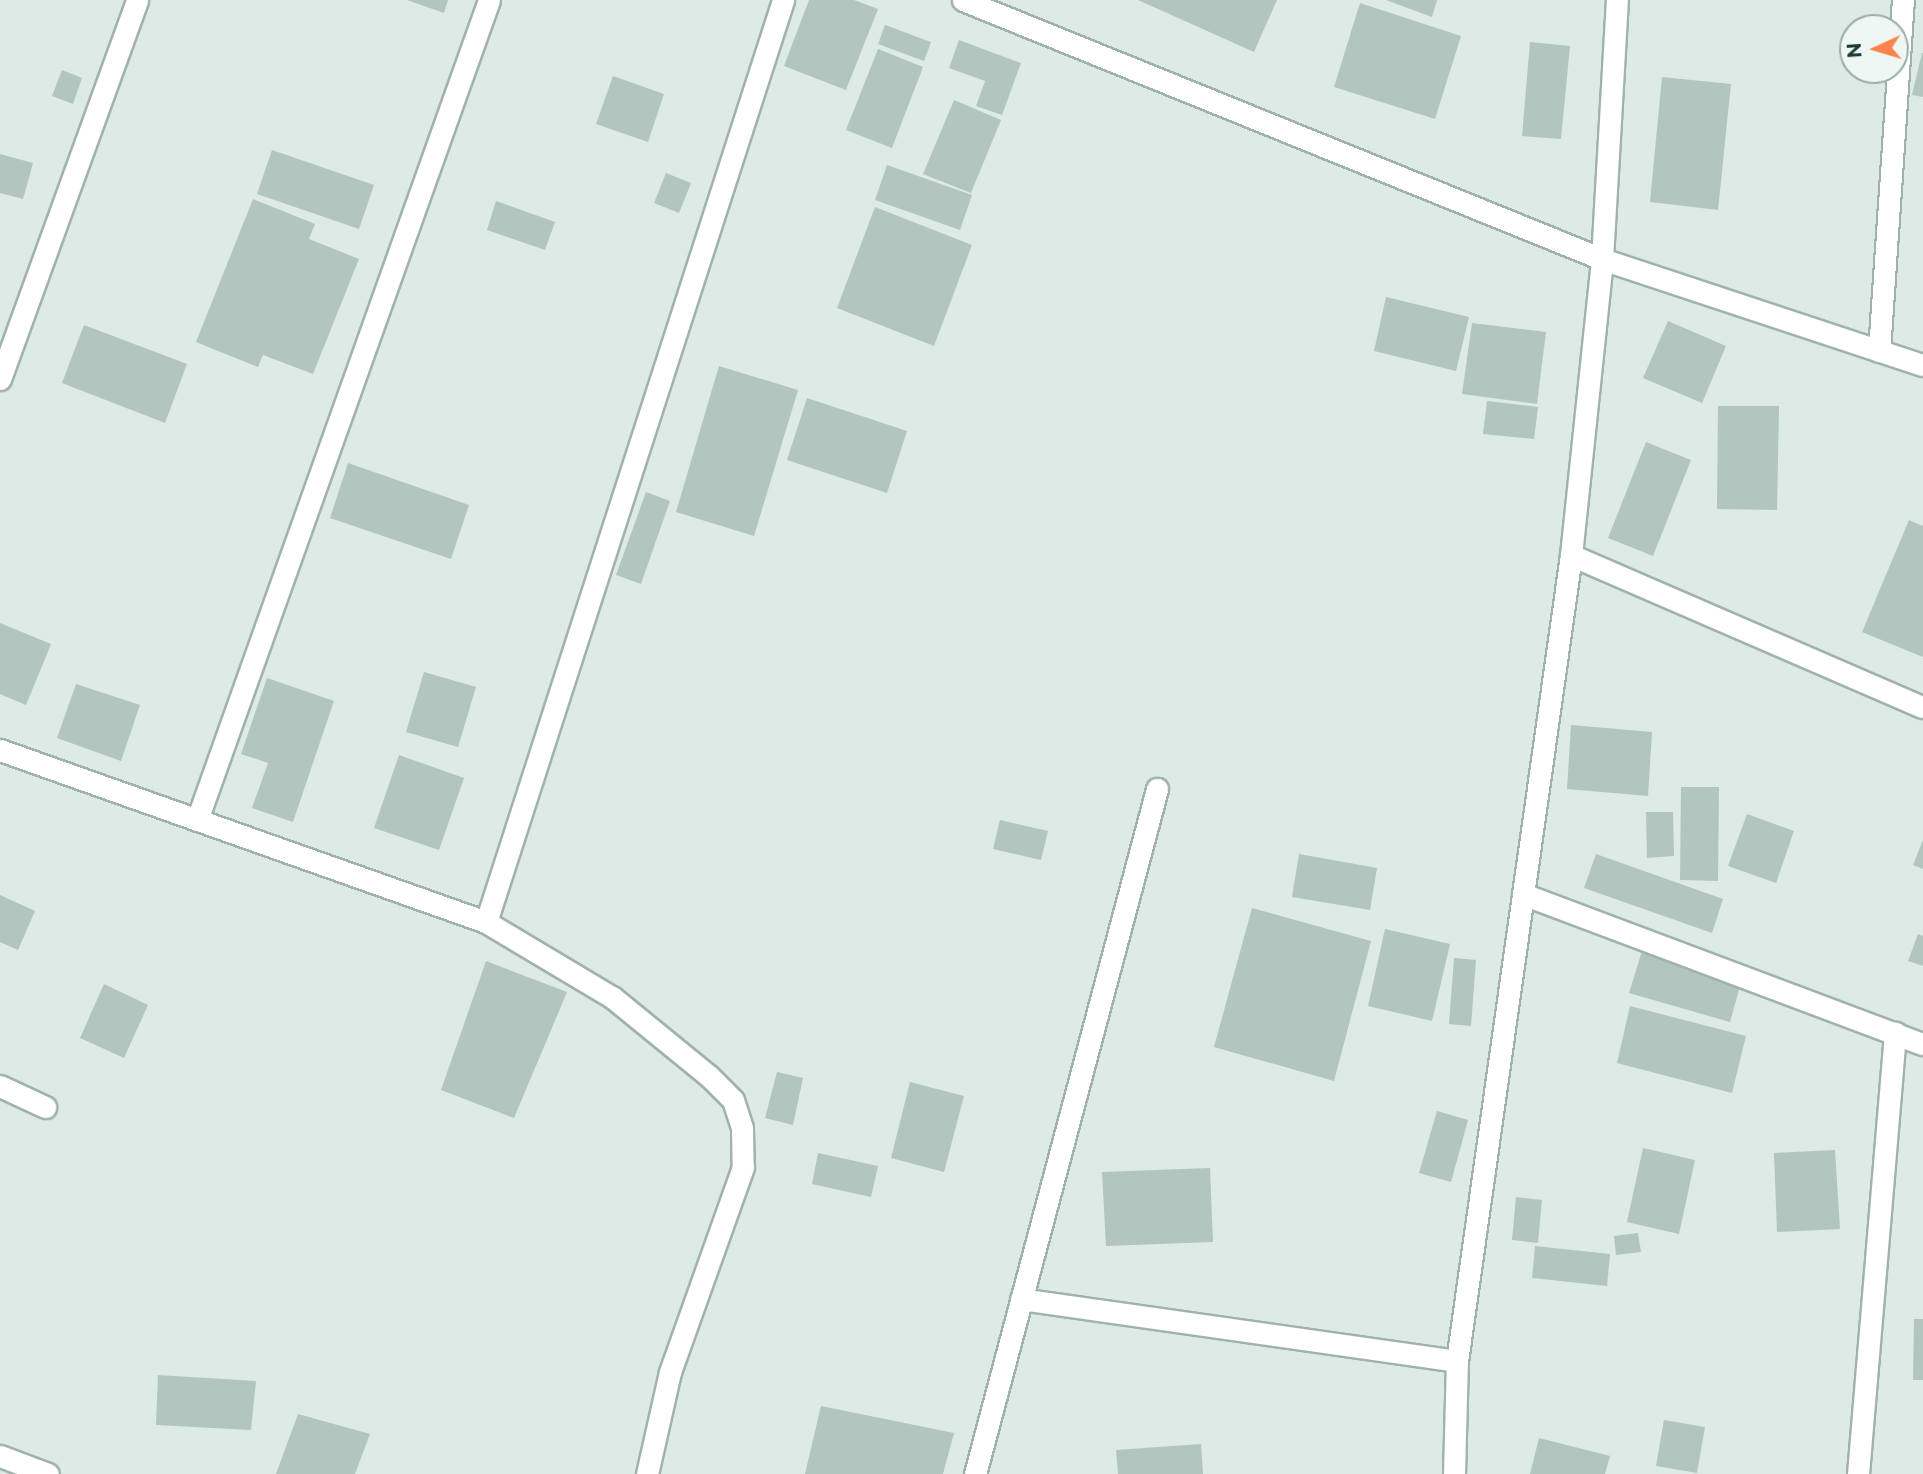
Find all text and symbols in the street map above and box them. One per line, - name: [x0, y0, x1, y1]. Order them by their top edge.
- north arrow: [1839, 14, 1909, 84]
- text: N: [1843, 42, 1867, 59]

